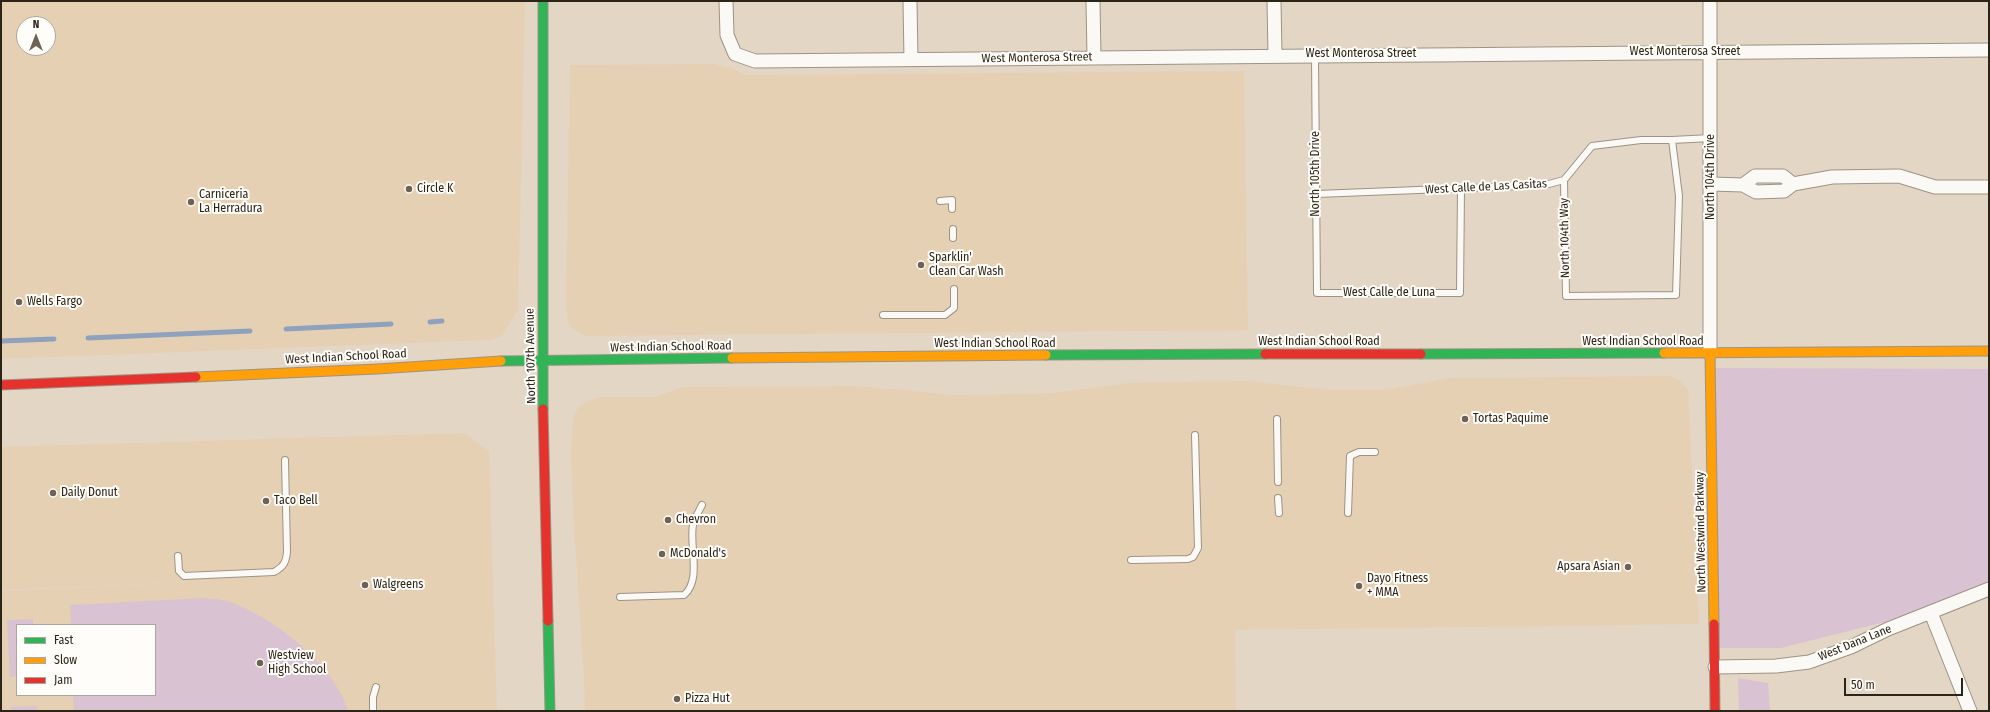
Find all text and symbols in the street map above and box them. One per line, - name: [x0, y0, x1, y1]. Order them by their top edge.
- north arrow: [16, 16, 56, 56]
- text: N: [33, 18, 39, 31]
- street label: West Monterosa Street: [1630, 45, 1740, 59]
- street label: West Monterosa Street: [1306, 47, 1416, 61]
- street label: West Monterosa Street: [981, 50, 1093, 66]
- street label: North 105th Drive: [1309, 131, 1323, 217]
- street label: North 104th Drive: [1704, 134, 1718, 220]
- street label: West Calle de Las Casitas: [1425, 177, 1547, 197]
- place label: Circle K: [417, 182, 453, 196]
- marker: Circle K: [404, 184, 414, 194]
- place label: Carniceria La Herradura: [199, 188, 262, 216]
- marker: Carniceria La Herradura: [186, 197, 196, 207]
- street label: North 104th Way: [1557, 198, 1573, 278]
- place label: Sparklin' Clean Car Wash: [929, 251, 1004, 279]
- marker: Sparklin' Clean Car Wash: [916, 260, 926, 270]
- street label: West Calle de Luna: [1343, 286, 1435, 300]
- place label: Wells Fargo: [27, 295, 82, 309]
- marker: Wells Fargo: [14, 297, 24, 307]
- street label: North 107th Avenue: [523, 308, 539, 404]
- street label: West Indian School Road: [1258, 335, 1380, 349]
- street label: West Indian School Road: [1582, 335, 1704, 349]
- street label: West Indian School Road: [934, 337, 1056, 351]
- street label: West Indian School Road: [610, 339, 732, 355]
- street label: West Indian School Road: [285, 347, 407, 367]
- place label: Tortas Paquime: [1473, 412, 1548, 426]
- marker: Tortas Paquime: [1460, 414, 1470, 424]
- street label: North Westwind Parkway: [1693, 471, 1709, 593]
- place label: Daily Donut: [61, 486, 118, 500]
- marker: Daily Donut: [48, 488, 58, 498]
- place label: Taco Bell: [274, 494, 318, 508]
- marker: Taco Bell: [261, 496, 271, 506]
- place label: Chevron: [676, 513, 716, 527]
- marker: Chevron: [663, 515, 673, 525]
- place label: McDonald's: [670, 547, 726, 561]
- marker: McDonald's: [657, 549, 667, 559]
- place label: Apsara Asian: [1557, 560, 1620, 574]
- marker: Apsara Asian: [1623, 562, 1633, 572]
- place label: Dayo Fitness + MMA: [1367, 572, 1428, 600]
- place label: Walgreens: [373, 578, 423, 592]
- marker: Walgreens: [360, 580, 370, 590]
- marker: Dayo Fitness + MMA: [1354, 581, 1364, 591]
- street label: West Dana Lane: [1816, 622, 1894, 664]
- legend: [16, 624, 156, 696]
- text: Fast: [54, 633, 73, 647]
- place label: Westview High School: [268, 649, 326, 677]
- text: Slow: [54, 653, 77, 667]
- marker: Westview High School: [255, 658, 265, 668]
- scale bar: [1846, 670, 1965, 696]
- text: Jam: [54, 673, 72, 687]
- text: 50 m: [1851, 678, 1875, 692]
- place label: Pizza Hut: [685, 692, 730, 706]
- marker: Pizza Hut: [672, 694, 682, 704]

